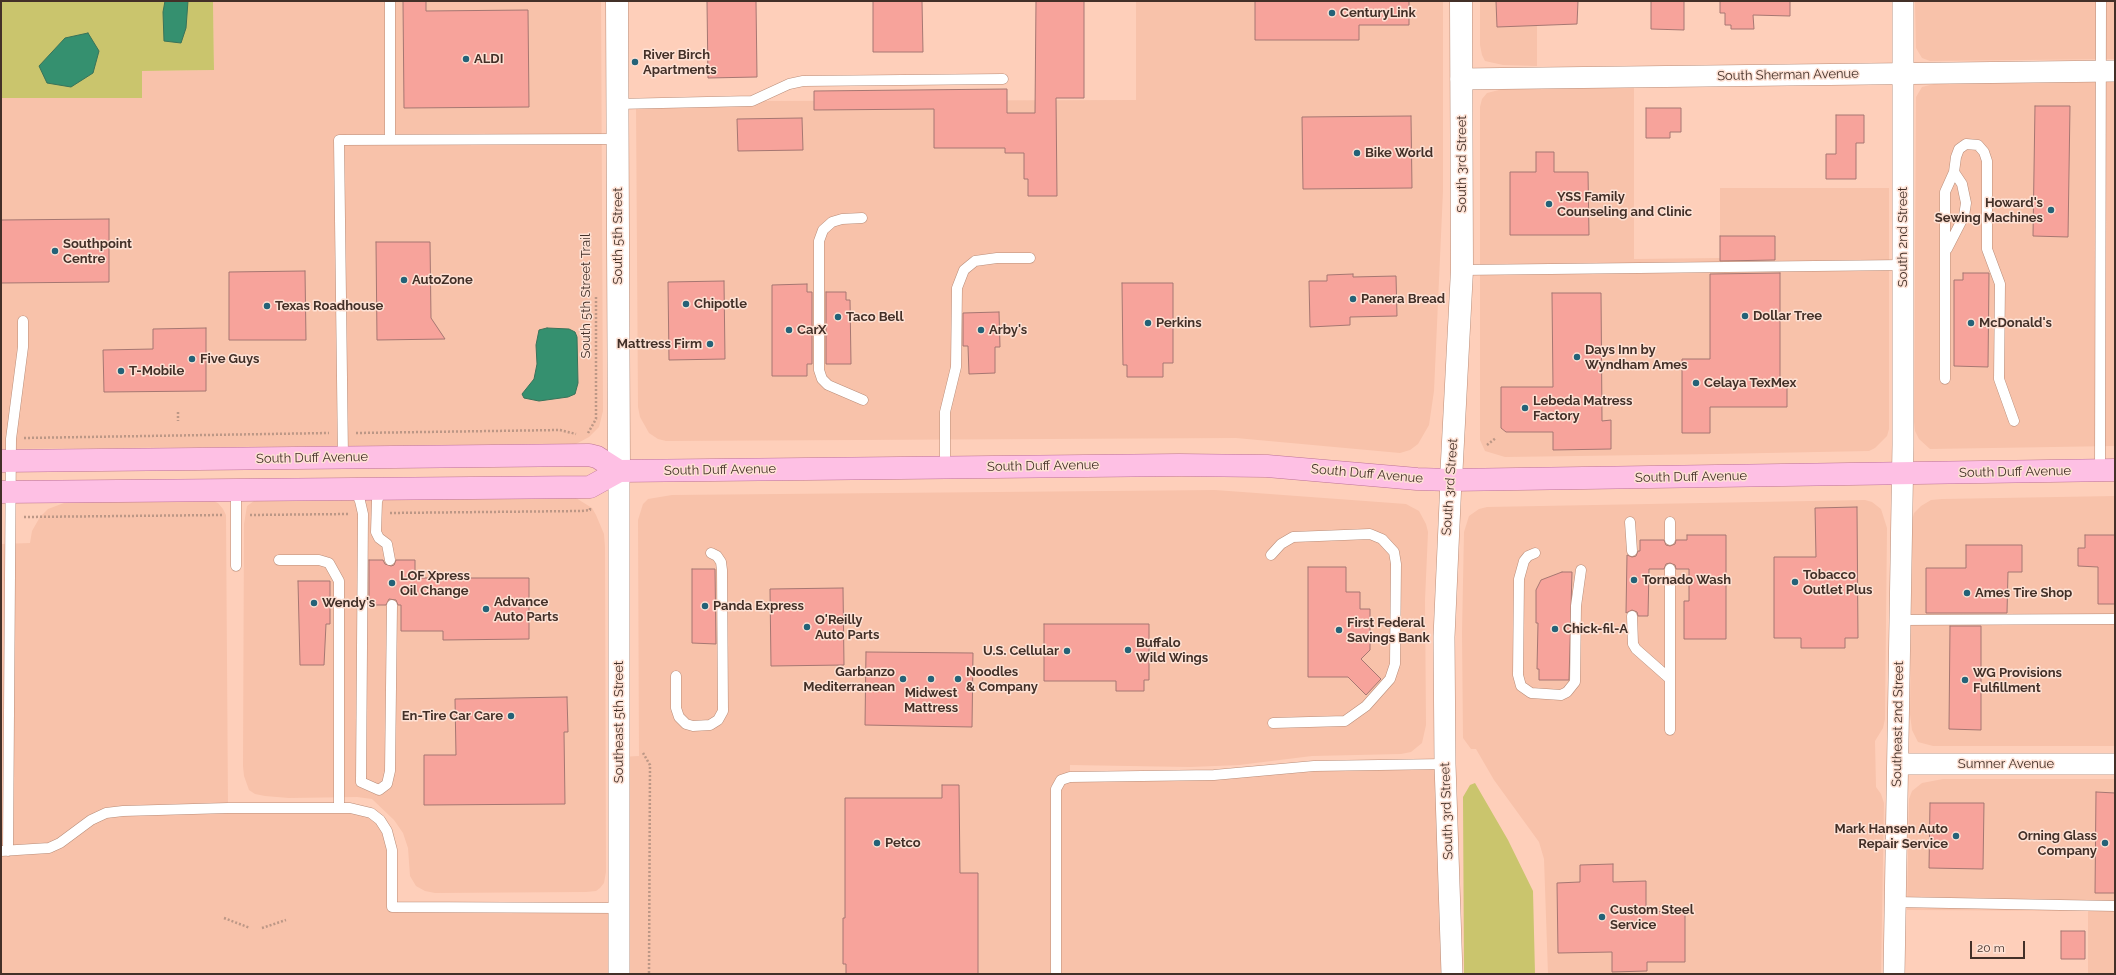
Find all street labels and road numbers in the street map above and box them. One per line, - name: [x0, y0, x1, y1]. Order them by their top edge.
- street label: South Sherman Avenue: [1717, 66, 1859, 84]
- street label: South 3rd Street: [1454, 115, 1470, 213]
- street label: South 2nd Street: [1895, 187, 1911, 287]
- street label: South 5th Street: [610, 188, 626, 284]
- street label: South 5th Street Trail: [578, 233, 594, 359]
- street label: South 3rd Street: [1439, 438, 1461, 536]
- street label: South Duff Avenue: [256, 449, 368, 467]
- street label: South Duff Avenue: [987, 457, 1099, 475]
- street label: South Duff Avenue: [664, 461, 776, 479]
- street label: South Duff Avenue: [1310, 461, 1424, 487]
- street label: South Duff Avenue: [1959, 463, 2071, 481]
- street label: South Duff Avenue: [1635, 468, 1747, 486]
- street label: Southeast 5th Street: [611, 661, 627, 783]
- street label: Southeast 2nd Street: [1889, 661, 1907, 787]
- street label: Sumner Avenue: [1958, 756, 2054, 772]
- street label: South 3rd Street: [1438, 762, 1456, 860]

